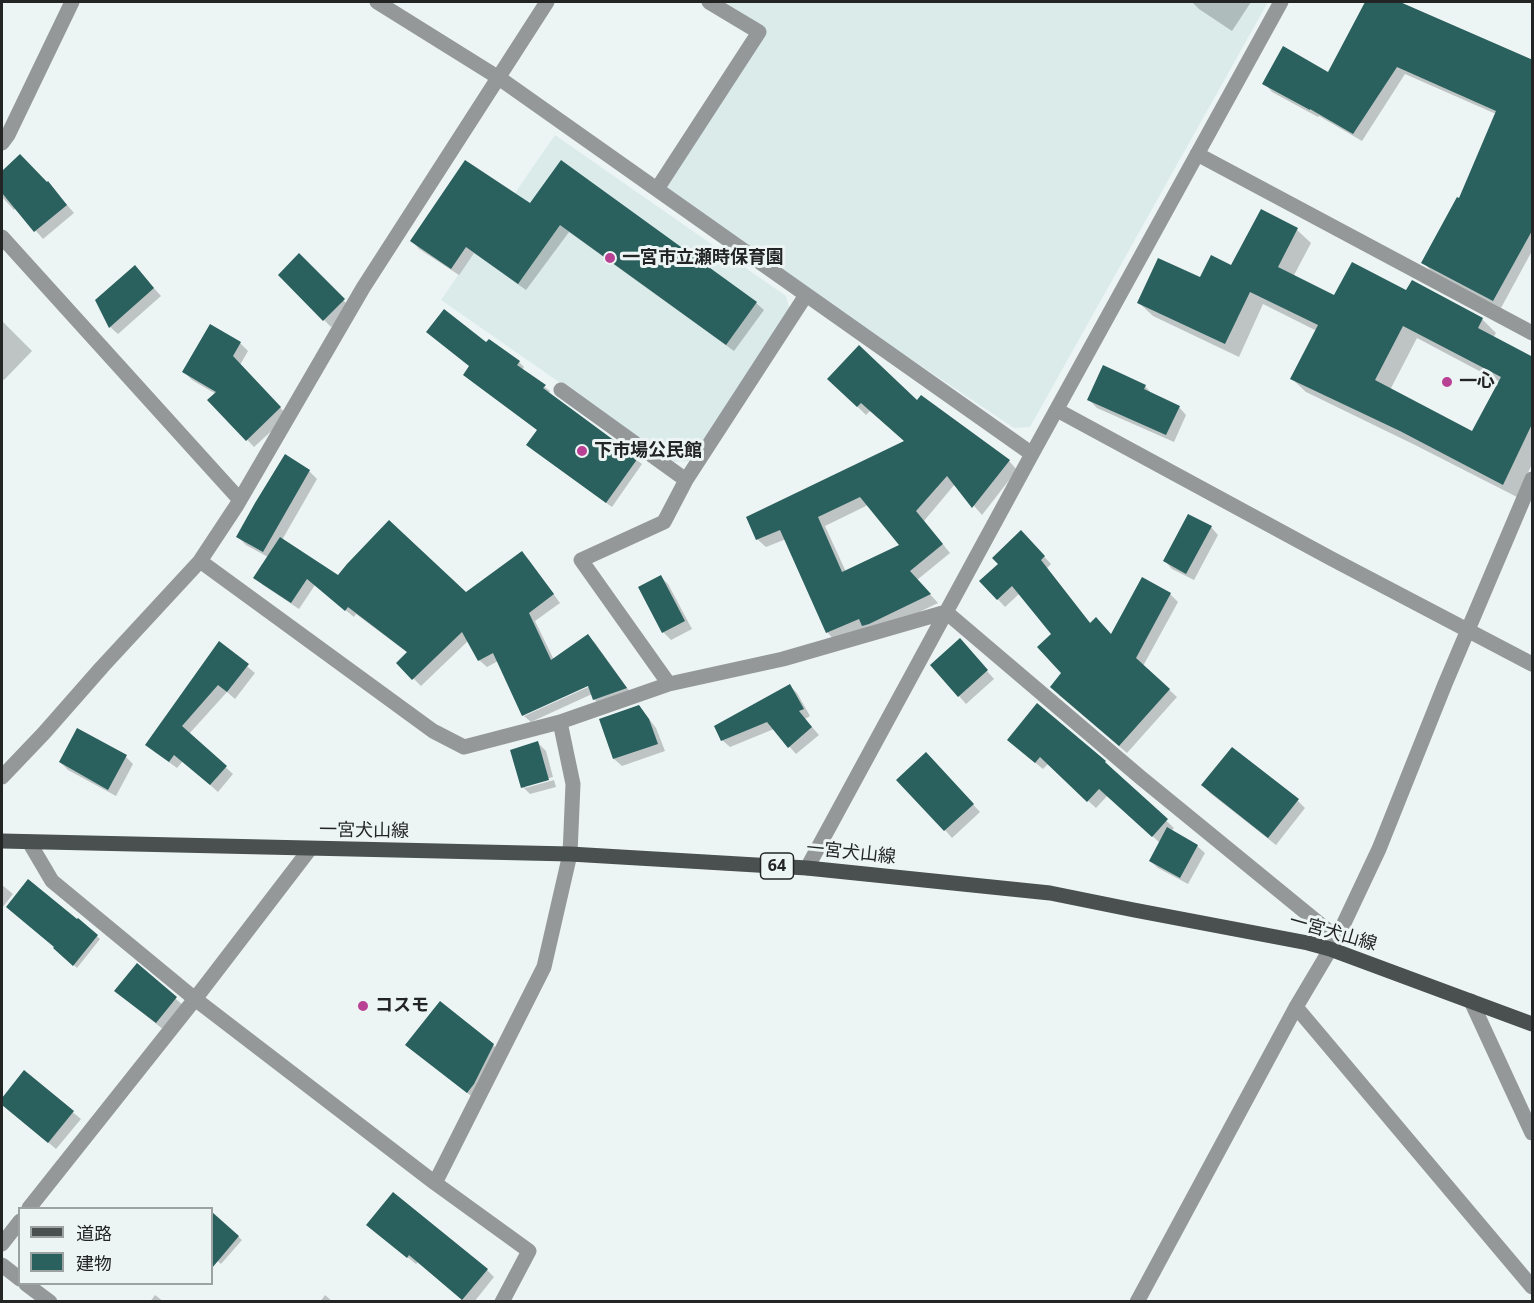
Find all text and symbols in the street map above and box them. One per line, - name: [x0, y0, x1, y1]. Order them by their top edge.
- place label: 一宮市立瀬時保育園: [622, 247, 784, 269]
- marker: 一宮市立瀬時保育園: [603, 251, 617, 265]
- place label: 一心: [1459, 371, 1495, 393]
- marker: 一心: [1440, 375, 1454, 389]
- place label: 下市場公民館: [594, 440, 702, 462]
- marker: 下市場公民館: [575, 444, 589, 458]
- street label: 一宮犬山線: [319, 819, 409, 843]
- street label: 一宮犬山線: [805, 838, 897, 868]
- road number: 64: [760, 853, 794, 879]
- street label: 一宮犬山線: [1287, 910, 1379, 956]
- place label: コスモ: [375, 995, 429, 1017]
- marker: コスモ: [356, 999, 370, 1013]
- legend: [18, 1207, 213, 1285]
- text: 道路: [76, 1221, 112, 1245]
- text: 建物: [76, 1251, 112, 1275]

